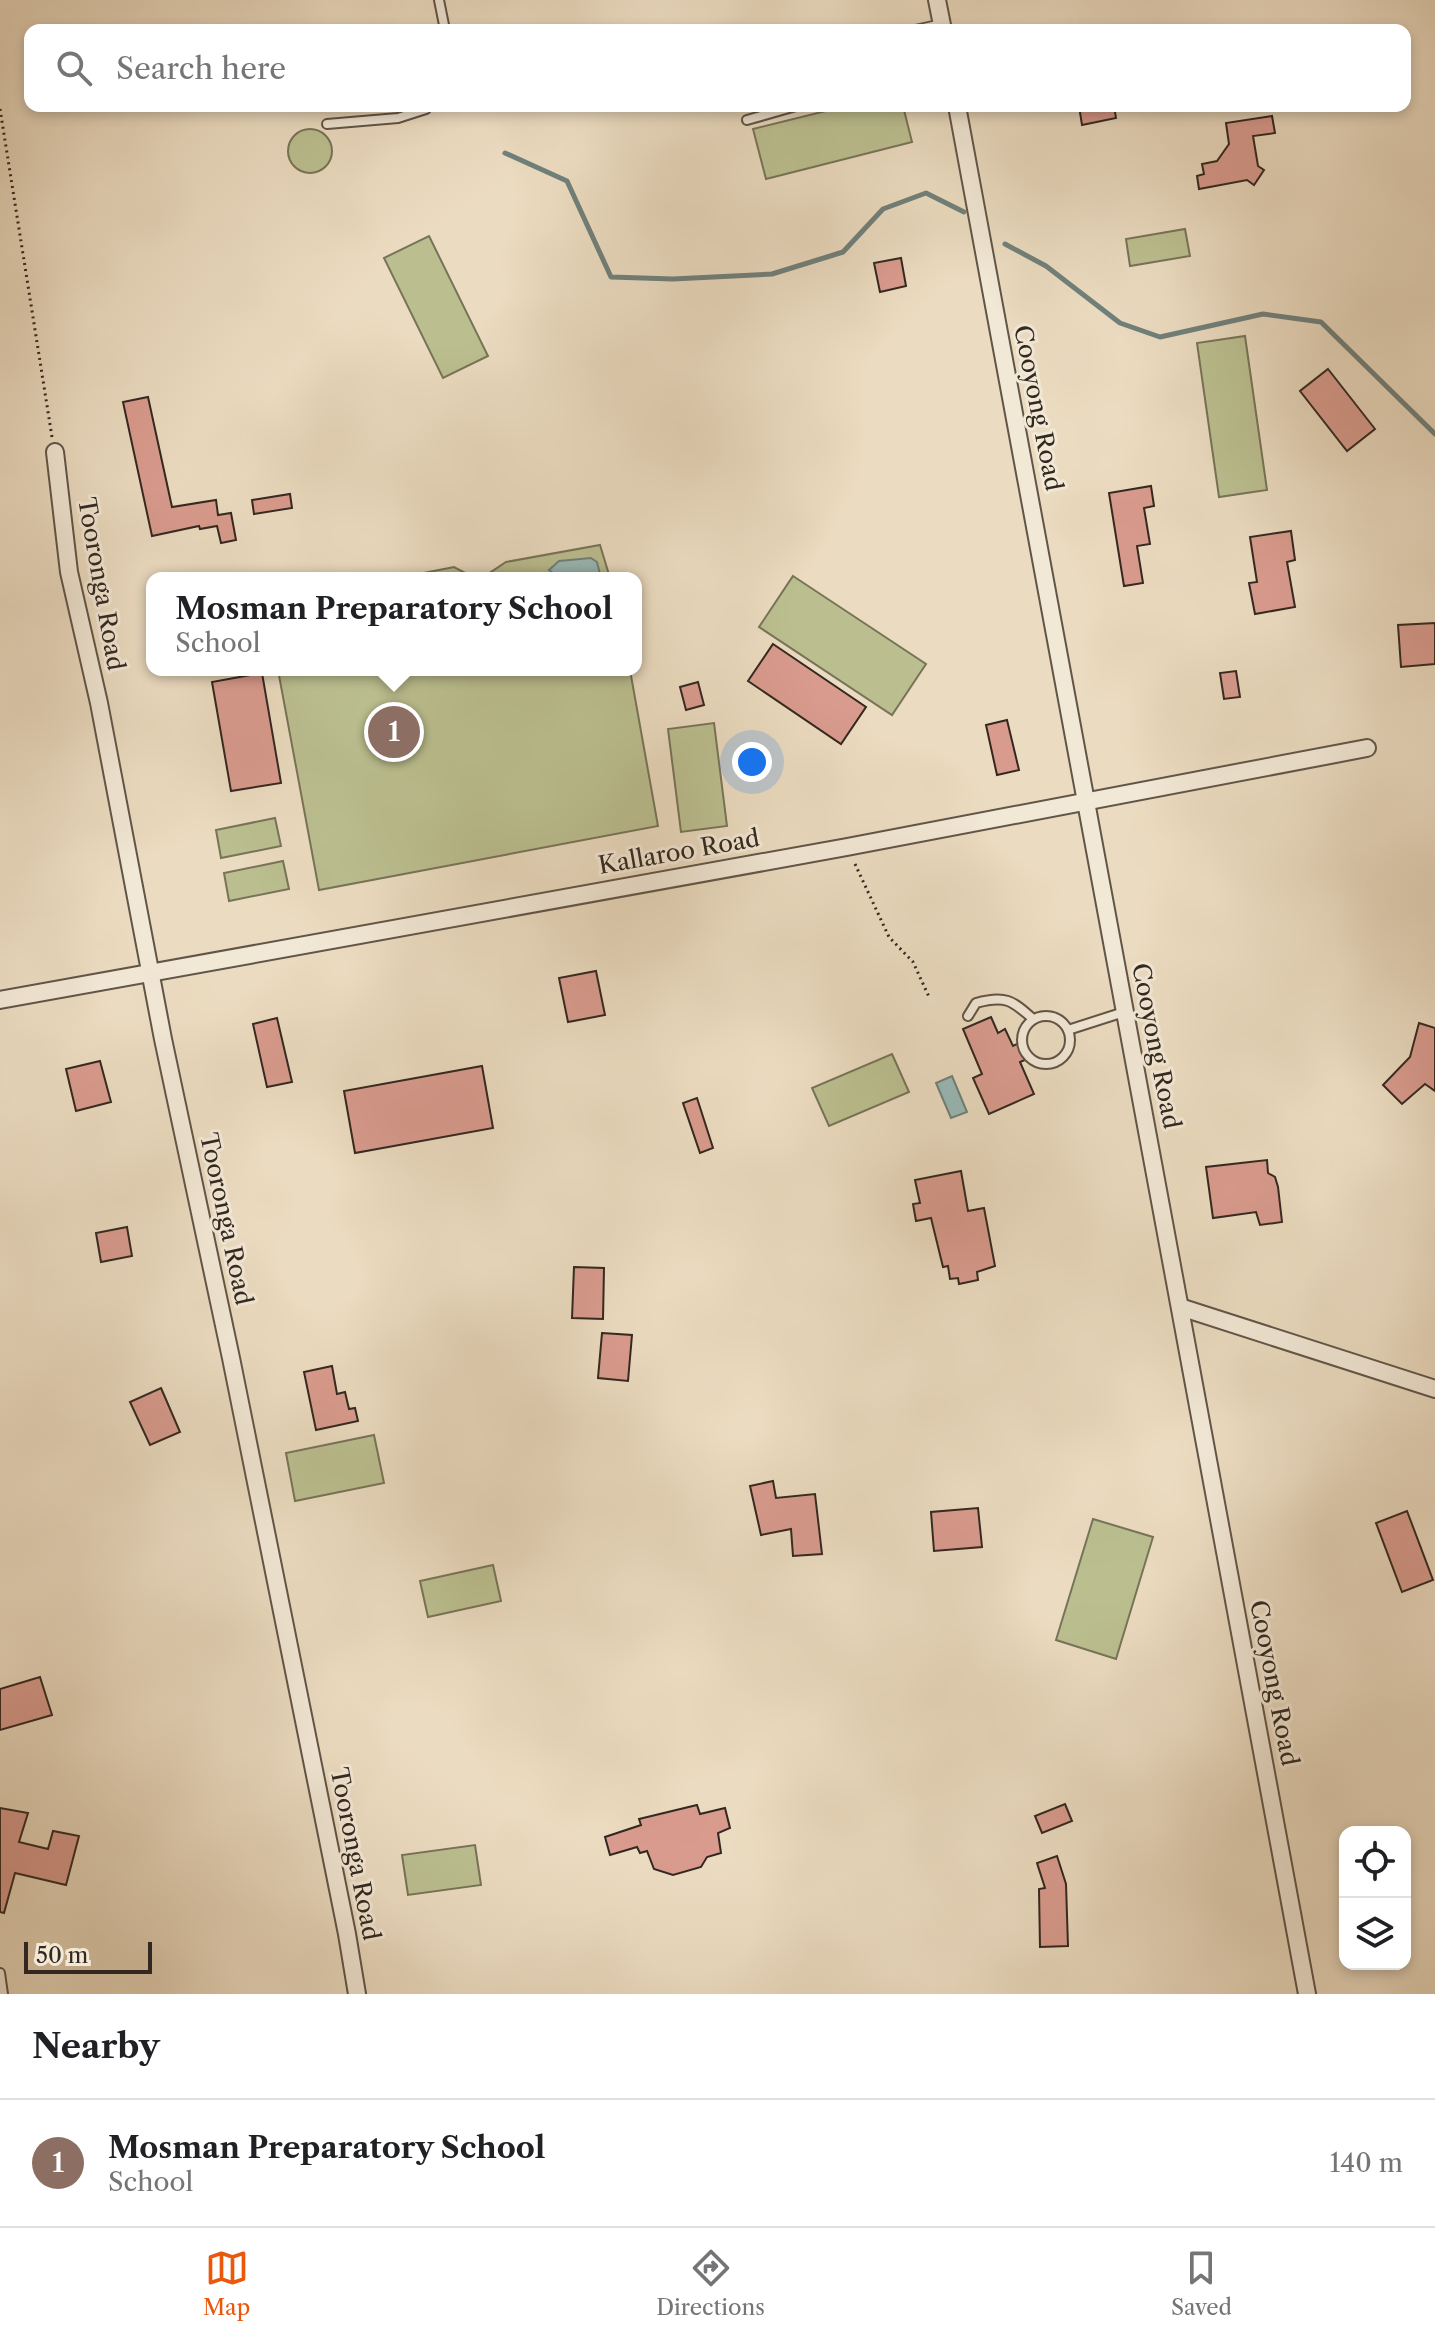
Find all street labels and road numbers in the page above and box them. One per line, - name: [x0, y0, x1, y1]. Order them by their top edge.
- street label: Cooyong Road: [1008, 323, 1069, 494]
- street label: Tooronga Road: [72, 495, 131, 673]
- street label: Kallaroo Road: [596, 823, 762, 880]
- street label: Cooyong Road: [1126, 961, 1187, 1132]
- street label: Tooronga Road: [194, 1130, 259, 1308]
- street label: Cooyong Road: [1244, 1598, 1305, 1769]
- street label: Tooronga Road: [325, 1765, 387, 1943]

